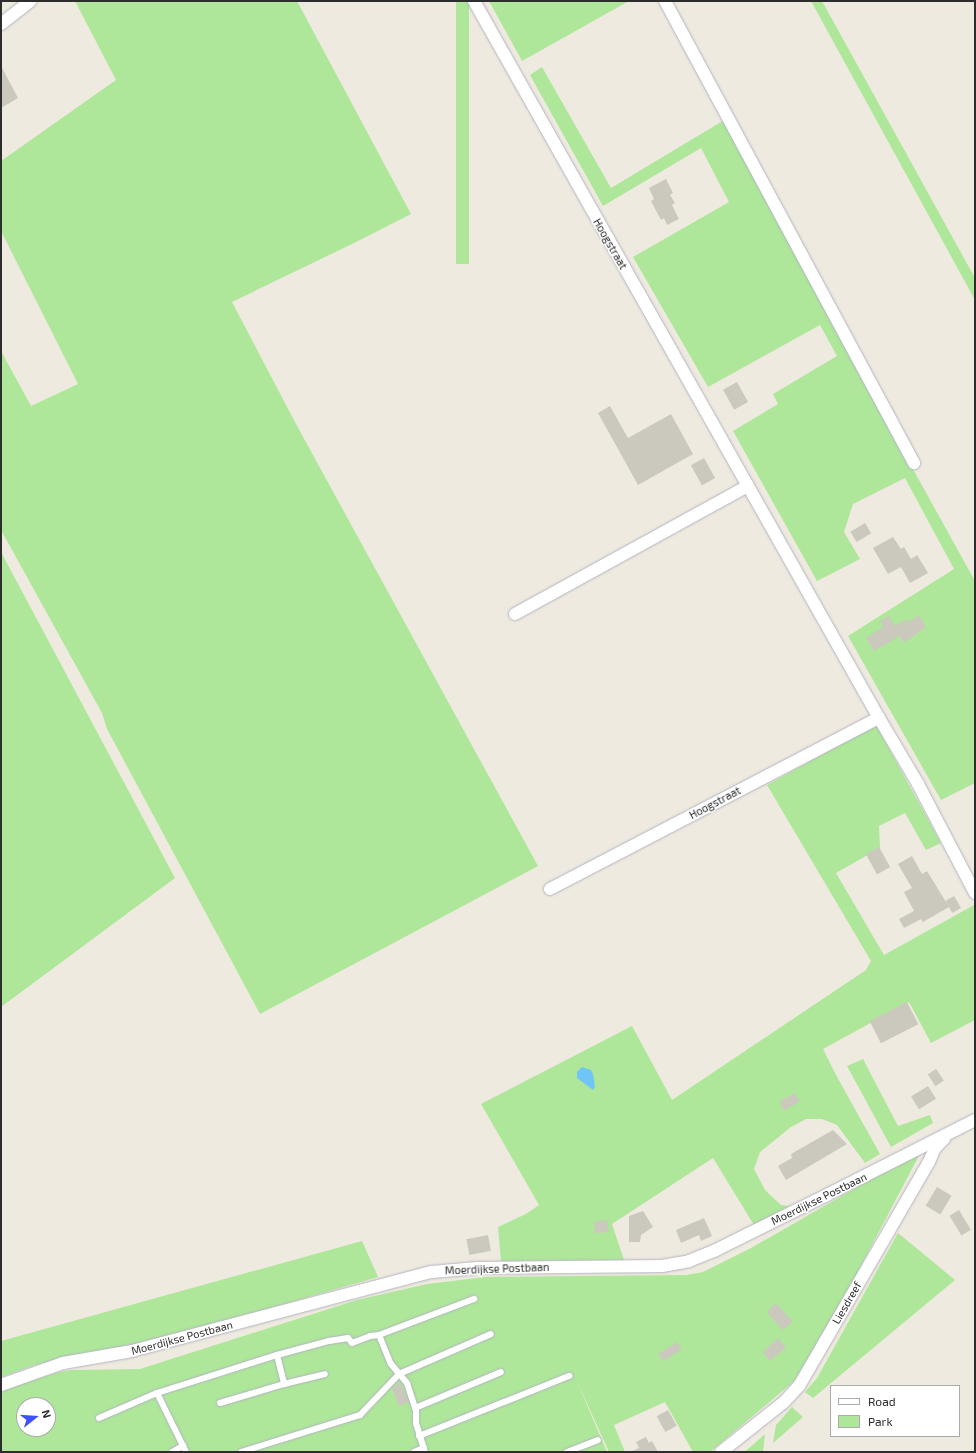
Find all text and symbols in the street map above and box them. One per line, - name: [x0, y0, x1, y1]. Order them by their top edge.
- street label: Hoogstraat: [590, 216, 630, 272]
- street label: Hoogstraat: [687, 784, 743, 822]
- street label: Moerdijkse Postbaan: [769, 1170, 869, 1228]
- street label: Moerdijkse Postbaan: [444, 1261, 550, 1277]
- street label: Liesdreef: [830, 1280, 864, 1326]
- street label: Moerdijkse Postbaan: [130, 1318, 234, 1358]
- legend: [830, 1385, 960, 1437]
- text: Road: [868, 1394, 896, 1408]
- north arrow: [16, 1397, 56, 1437]
- text: N: [40, 1408, 54, 1419]
- text: Park: [868, 1414, 893, 1428]

